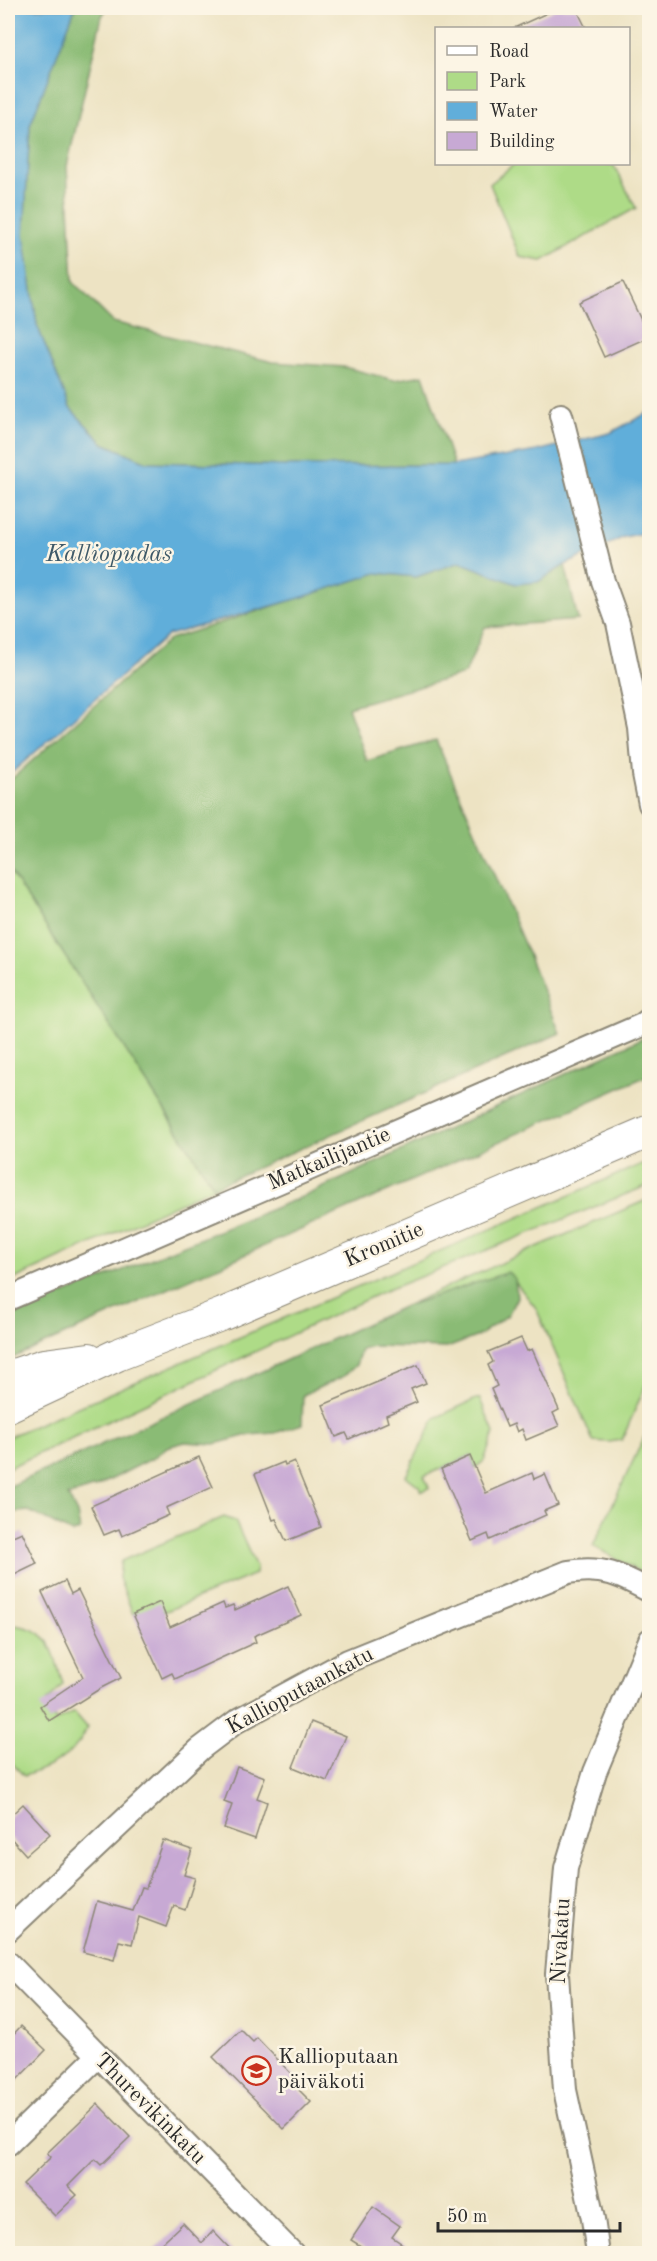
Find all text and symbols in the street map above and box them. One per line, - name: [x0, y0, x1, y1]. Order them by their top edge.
- legend: [435, 27, 630, 165]
- text: Road: [489, 43, 529, 61]
- text: Park: [489, 73, 526, 91]
- text: Water: [489, 103, 538, 121]
- text: Building: [489, 133, 555, 151]
- water label: Kalliopudas: [45, 543, 172, 567]
- street label: Matkailijantie: [265, 1123, 393, 1195]
- street label: Kromitie: [341, 1219, 427, 1271]
- street label: Kallioputaankatu: [223, 1643, 377, 1739]
- street label: Nivakatu: [548, 1897, 574, 1985]
- place label: Kallioputaan päiväkoti: [278, 2046, 399, 2093]
- street label: Thurevikinkatu: [90, 2049, 210, 2169]
- school or university icon: Kallioputaan päiväkoti: [241, 2054, 273, 2086]
- scale bar: [438, 2195, 620, 2233]
- text: 50 m: [447, 2208, 487, 2226]

